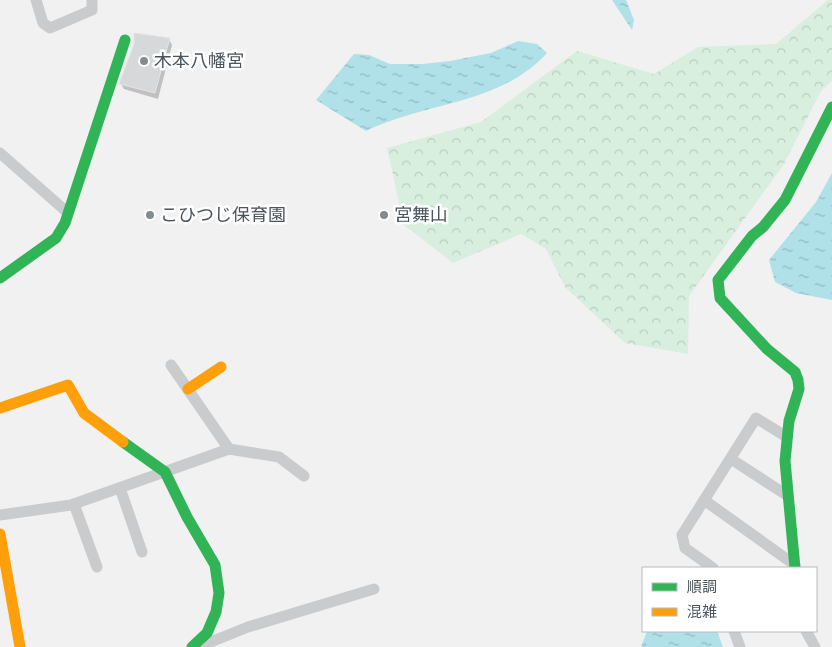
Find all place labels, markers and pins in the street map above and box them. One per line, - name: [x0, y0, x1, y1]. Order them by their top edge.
- place label: 木本八幡宮: [154, 49, 244, 71]
- marker: 木本八幡宮: [138, 55, 150, 67]
- place label: こひつじ保育園: [160, 203, 286, 225]
- place label: 宮舞山: [394, 203, 448, 225]
- marker: こひつじ保育園: [144, 209, 156, 221]
- marker: 宮舞山: [378, 209, 390, 221]

